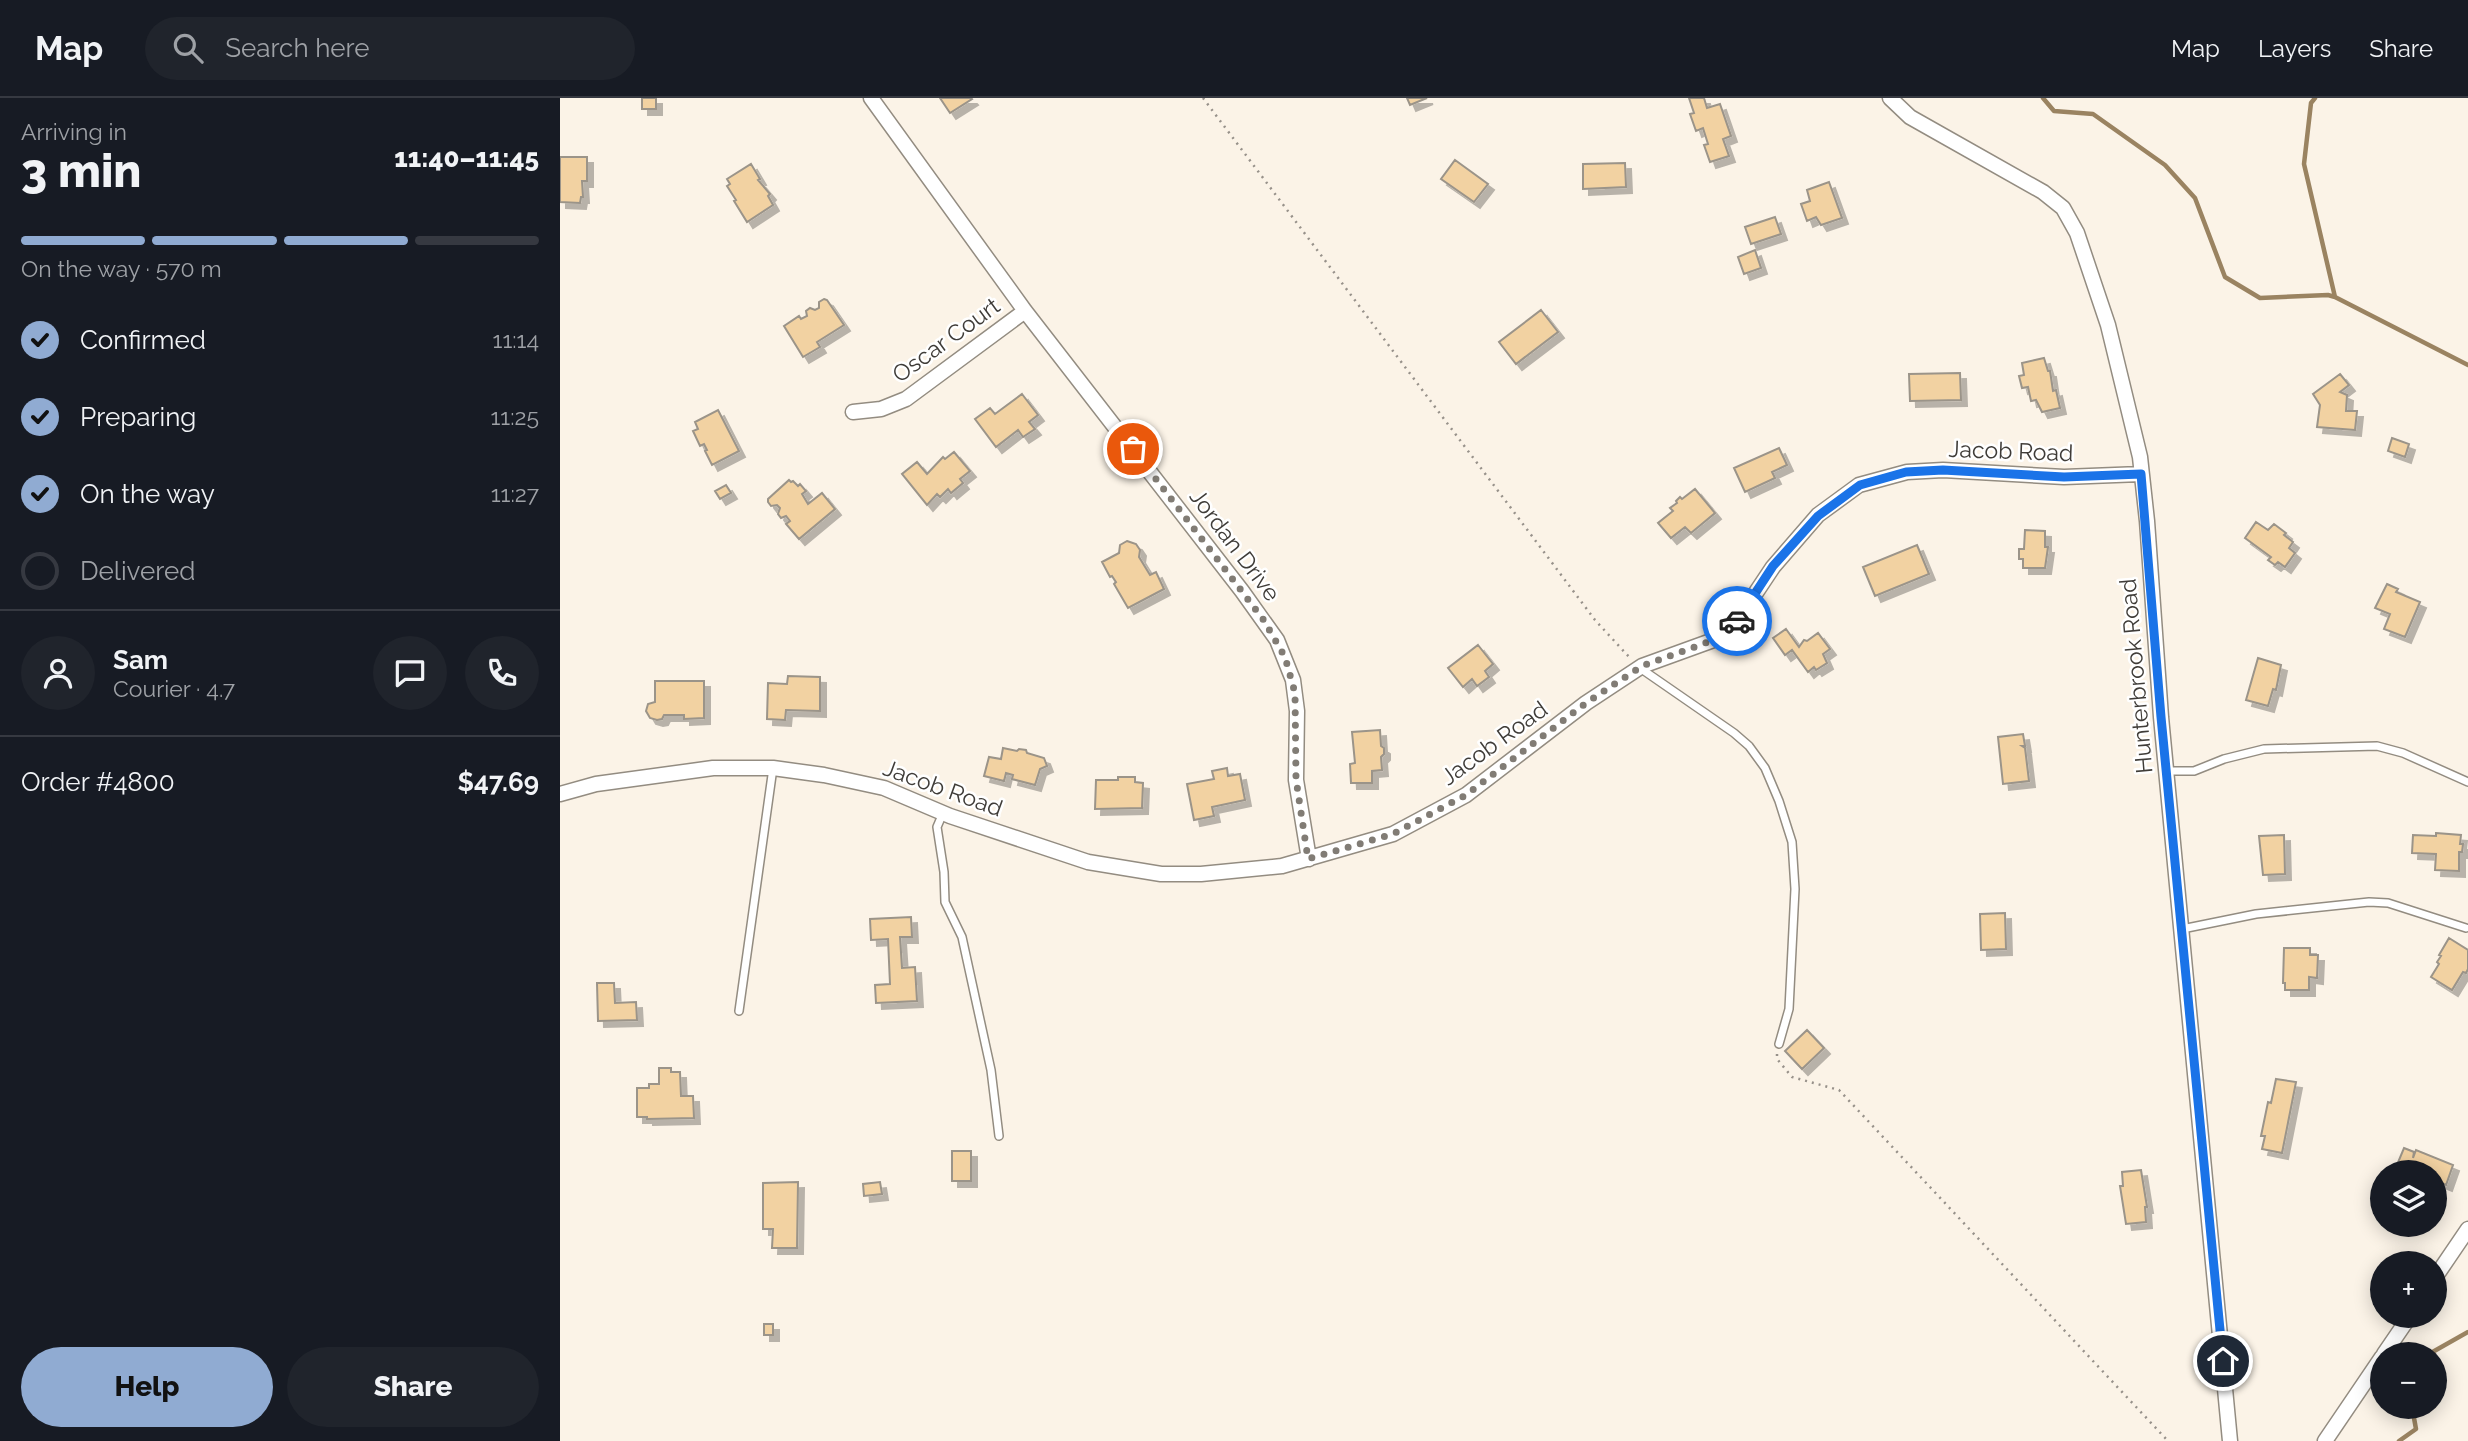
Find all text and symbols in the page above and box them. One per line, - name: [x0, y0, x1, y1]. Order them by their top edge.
- search box: [145, 17, 635, 80]
- text: Map: [35, 29, 103, 68]
- icon: search: [169, 29, 207, 67]
- text: Search here: [225, 33, 370, 63]
- text: Map: [2171, 34, 2220, 63]
- text: Layers: [2258, 34, 2331, 63]
- text: Share: [2369, 34, 2433, 63]
- text: Arriving in: [21, 118, 127, 145]
- text: 11:40–11:45: [394, 143, 539, 173]
- text: 3 min: [21, 144, 141, 198]
- text: On the way · 570 m: [21, 255, 222, 282]
- street label: Oscar Court: [887, 292, 1005, 388]
- icon: check: [21, 321, 59, 359]
- text: Confirmed: [80, 325, 206, 355]
- text: 11:14: [493, 326, 539, 353]
- icon: check: [21, 398, 59, 436]
- text: Preparing: [80, 402, 196, 432]
- text: 11:25: [490, 403, 539, 430]
- pin: [1103, 419, 1163, 479]
- icon: bag: [1114, 430, 1152, 468]
- street label: Jacob Road: [1948, 435, 2074, 466]
- icon: check: [21, 475, 59, 513]
- text: On the way: [80, 479, 215, 509]
- text: 11:27: [491, 480, 539, 507]
- street label: Jordan Drive: [1185, 483, 1286, 606]
- text: Delivered: [80, 556, 195, 586]
- street label: Hunterbrook Road: [2114, 577, 2157, 775]
- courier: [1702, 586, 1772, 656]
- icon: car: [1718, 602, 1756, 640]
- button: person: [21, 636, 95, 710]
- button: chat: [373, 636, 447, 710]
- button: phone: [465, 636, 539, 710]
- text: Sam: [113, 645, 168, 675]
- text: Courier · 4.7: [113, 675, 235, 702]
- street label: Jacob Road: [1435, 695, 1552, 790]
- street label: Jacob Road: [880, 753, 1006, 822]
- text: Order #4800: [21, 767, 175, 797]
- text: $47.69: [458, 767, 539, 797]
- map controls: [2370, 1160, 2447, 1419]
- button: layers: [2370, 1160, 2447, 1237]
- button: +: [2370, 1251, 2447, 1328]
- pin: [2193, 1331, 2253, 1391]
- icon: home: [2204, 1342, 2242, 1380]
- button: −: [2370, 1342, 2447, 1419]
- button: Help: [21, 1347, 273, 1427]
- button: Share: [287, 1347, 539, 1427]

